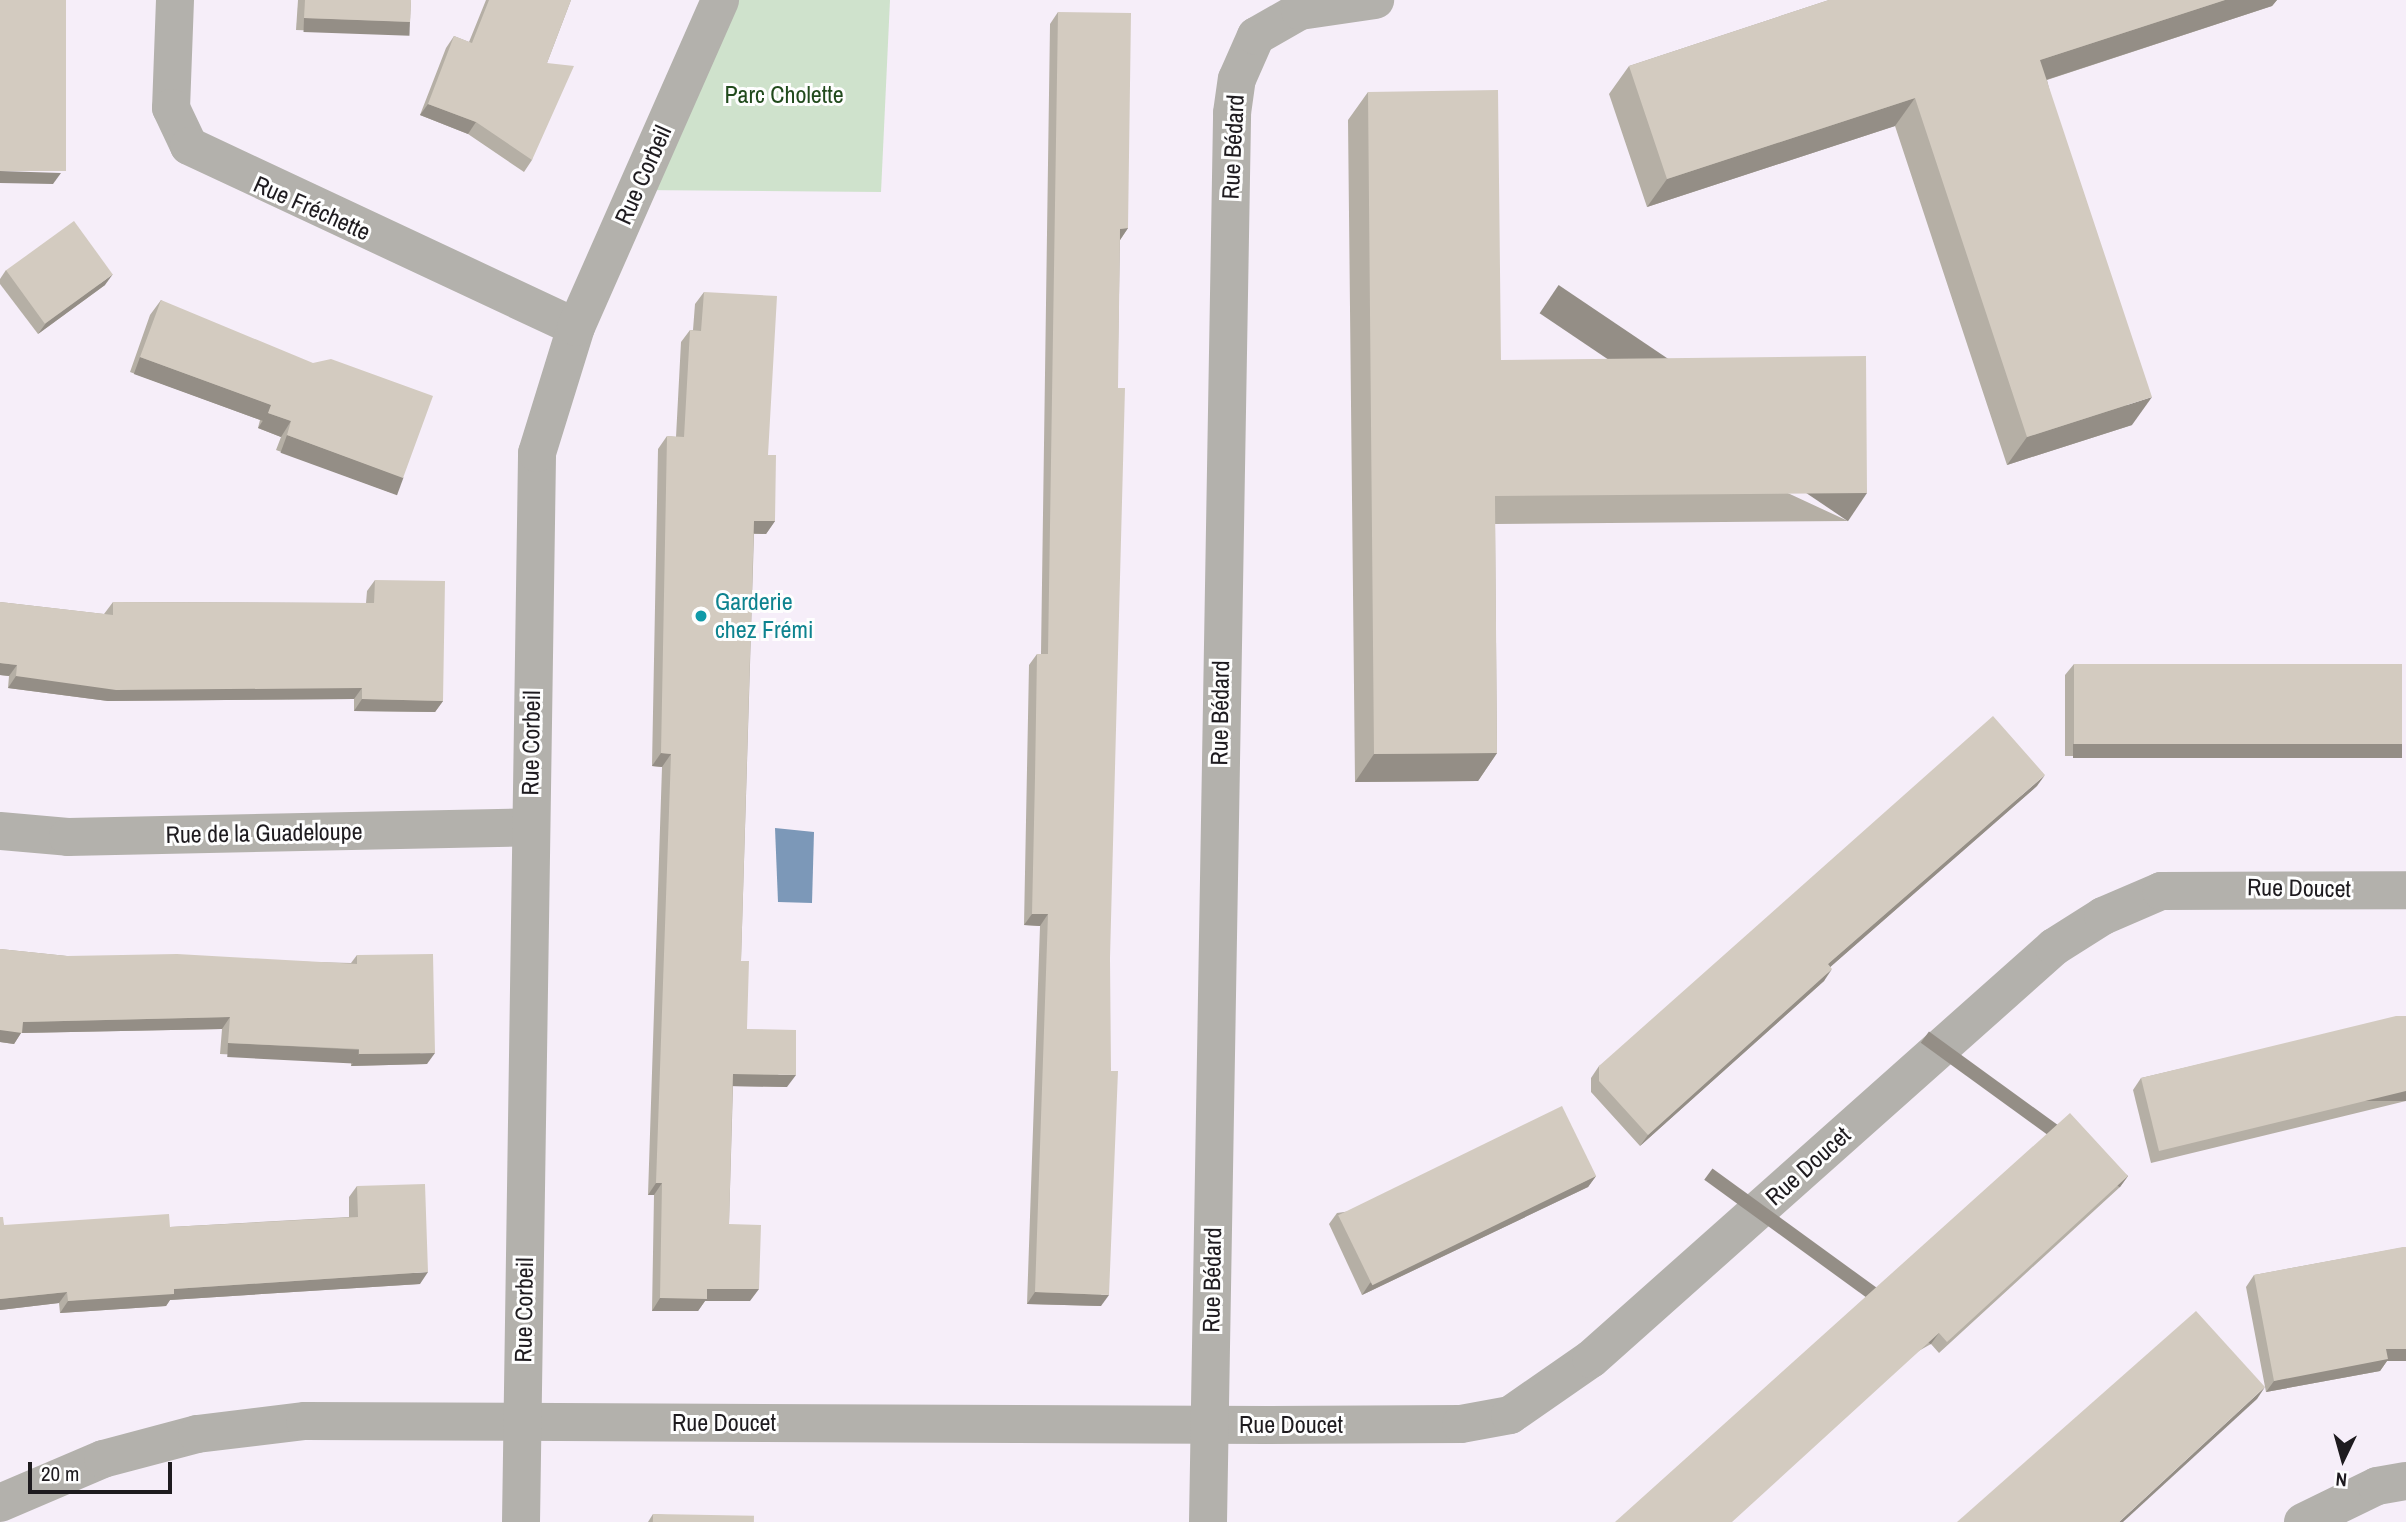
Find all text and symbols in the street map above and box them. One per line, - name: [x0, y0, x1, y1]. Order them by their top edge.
- park label: Parc Cholette: [724, 81, 844, 109]
- street label: Rue Bédard: [1216, 94, 1250, 200]
- street label: Rue Corbeil: [608, 121, 678, 229]
- street label: Rue Fréchette: [249, 169, 375, 247]
- place label: Garderie chez Frémi: [715, 588, 813, 644]
- marker: Garderie chez Frémi: [693, 608, 709, 624]
- street label: Rue Bédard: [1205, 660, 1235, 766]
- street label: Rue Corbeil: [516, 690, 546, 796]
- street label: Rue de la Guadeloupe: [165, 817, 363, 849]
- street label: Rue Doucet: [2247, 873, 2351, 903]
- street label: Rue Doucet: [1760, 1121, 1856, 1211]
- street label: Rue Bédard: [1197, 1227, 1227, 1333]
- street label: Rue Corbeil: [509, 1257, 539, 1363]
- street label: Rue Doucet: [672, 1409, 776, 1437]
- street label: Rue Doucet: [1239, 1411, 1343, 1439]
- north arrow: [2308, 1424, 2378, 1494]
- scale bar: [32, 1448, 175, 1492]
- text: 20 m: [41, 1459, 79, 1488]
- text: N: [2334, 1466, 2348, 1493]

